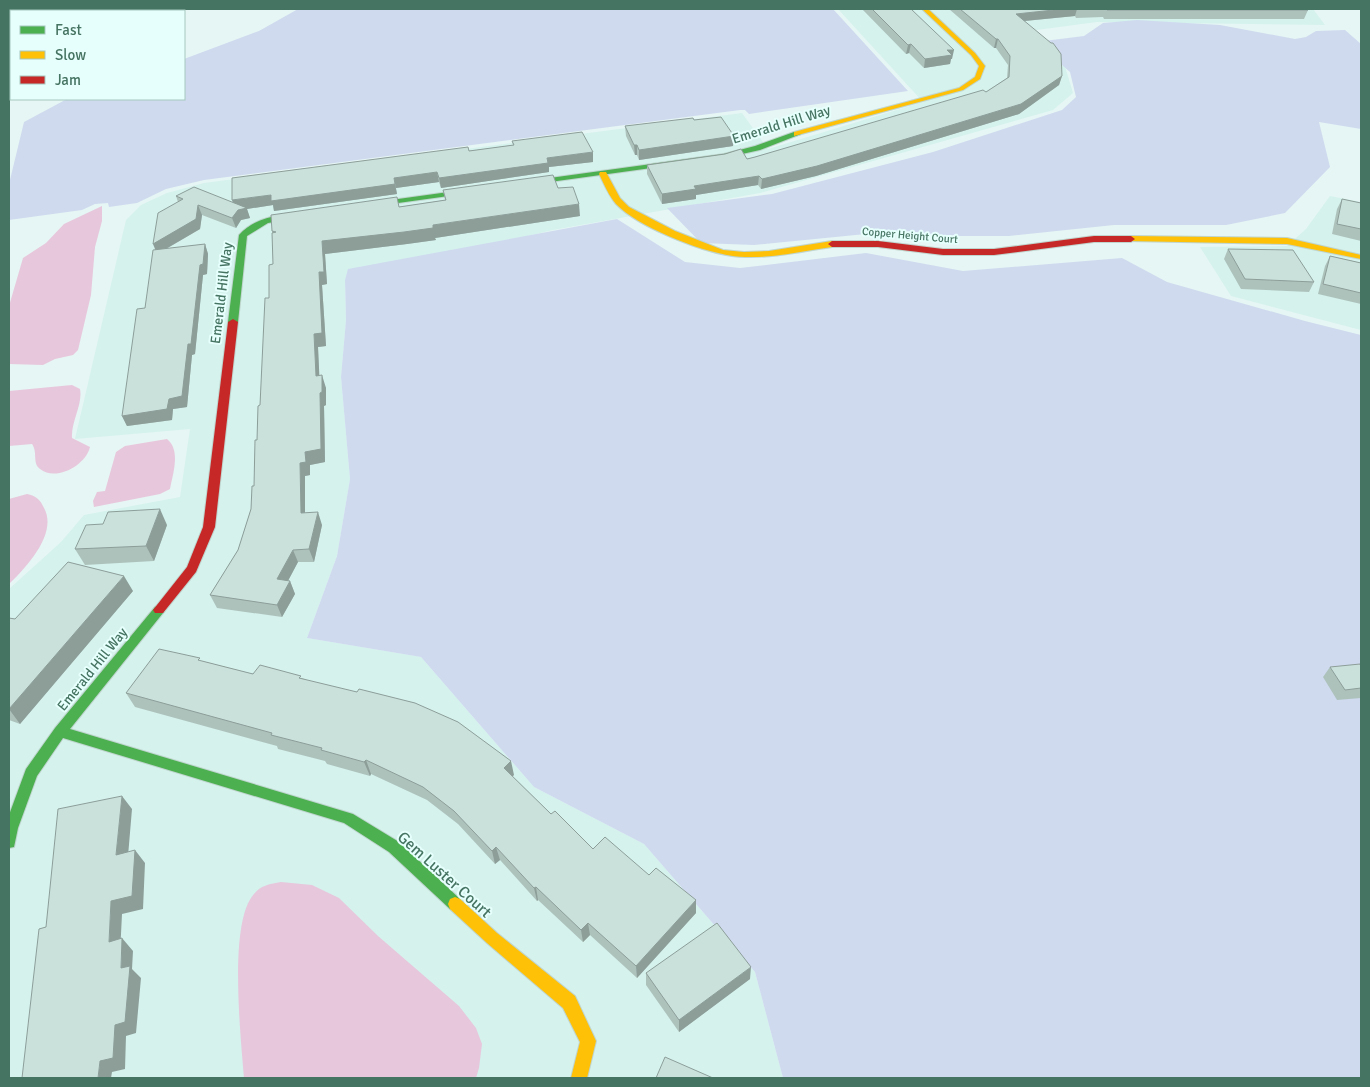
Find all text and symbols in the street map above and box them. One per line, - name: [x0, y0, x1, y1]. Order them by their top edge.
- legend: [10, 10, 185, 100]
- text: Fast: [55, 21, 82, 39]
- text: Slow: [55, 46, 86, 64]
- text: Jam: [55, 71, 81, 89]
- street label: Emerald Hill Way: [730, 101, 833, 148]
- street label: Copper Height Court: [861, 225, 959, 246]
- street label: Emerald Hill Way: [207, 241, 236, 345]
- street label: Emerald Hill Way: [54, 624, 131, 714]
- street label: Gem Luster Court: [393, 827, 496, 922]

